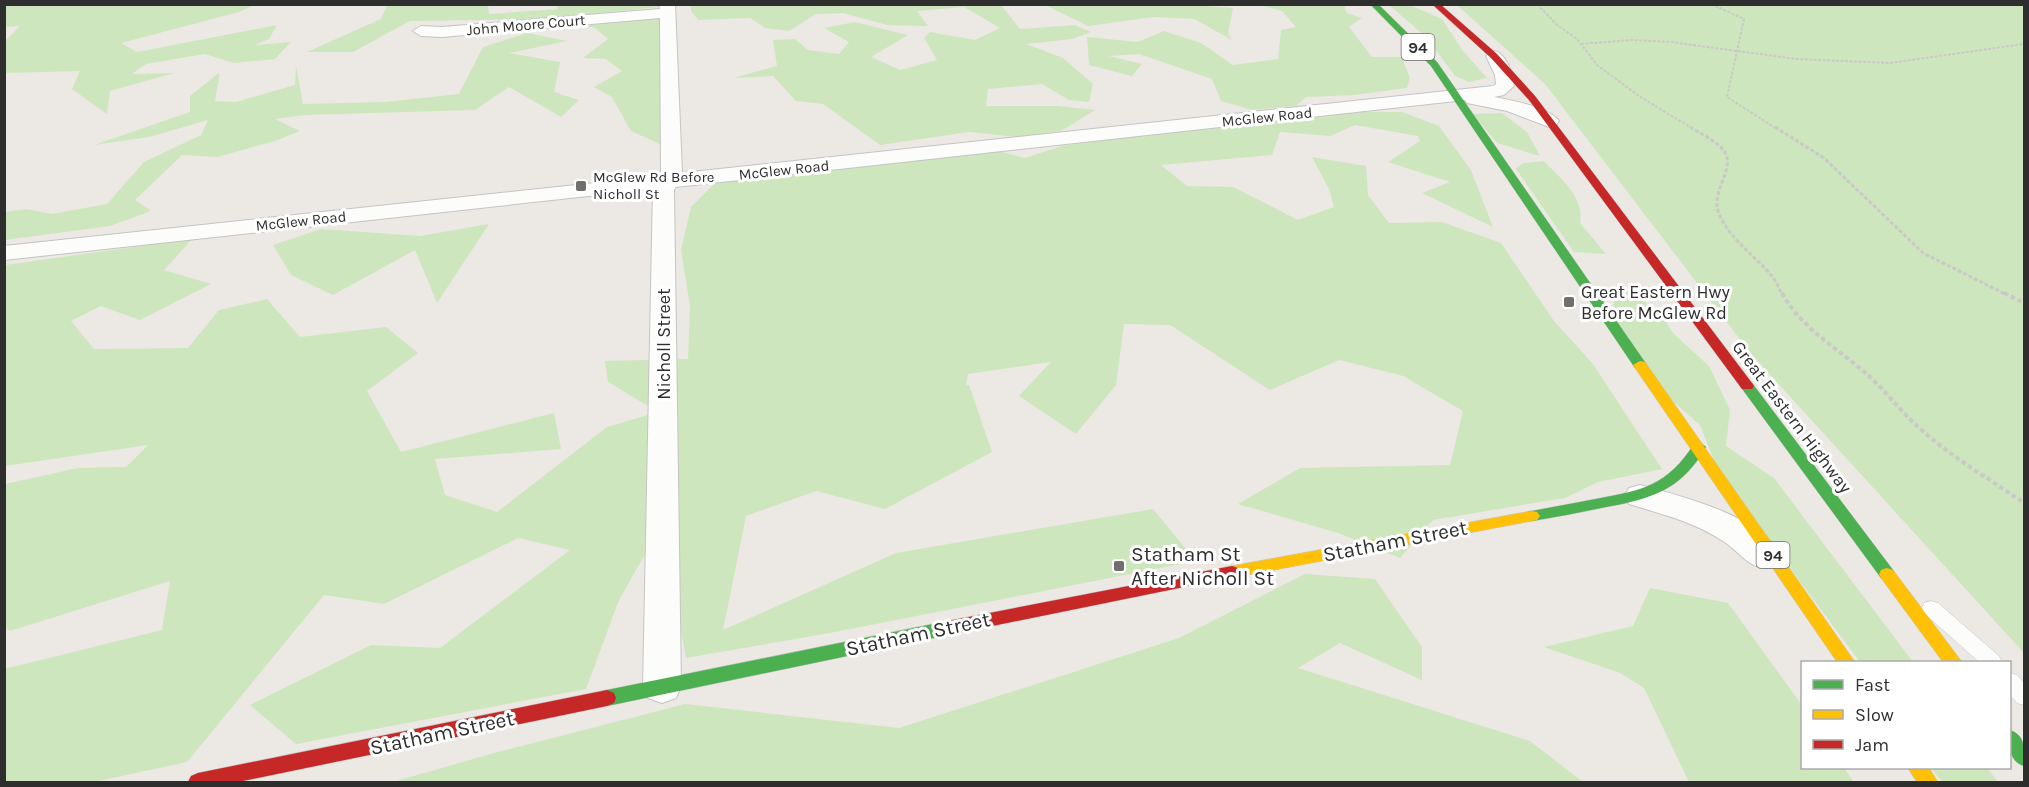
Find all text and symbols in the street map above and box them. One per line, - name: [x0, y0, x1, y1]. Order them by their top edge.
- street label: John Moore Court: [466, 11, 587, 39]
- road number: 94: [1402, 34, 1434, 60]
- street label: McGlew Road: [1221, 103, 1313, 131]
- street label: McGlew Road: [738, 156, 830, 184]
- place label: McGlew Rd Before Nicholl St: [593, 168, 715, 203]
- marker: McGlew Rd Before Nicholl St: [574, 179, 588, 193]
- street label: McGlew Road: [255, 207, 347, 235]
- place label: Great Eastern Hwy Before McGlew Rd: [1581, 281, 1731, 324]
- street label: Nicholl Street: [653, 288, 675, 400]
- marker: Great Eastern Hwy Before McGlew Rd: [1562, 295, 1576, 309]
- street label: Great Eastern Highway: [1727, 336, 1857, 498]
- street label: Statham Street: [1321, 515, 1469, 567]
- place label: Statham St After Nicholl St: [1131, 542, 1274, 590]
- road number: 94: [1756, 542, 1790, 568]
- marker: Statham St After Nicholl St: [1112, 559, 1126, 573]
- street label: Statham Street: [844, 607, 992, 661]
- legend: [1801, 661, 2011, 769]
- text: Fast: [1855, 674, 1890, 696]
- text: Slow: [1855, 704, 1894, 726]
- street label: Statham Street: [368, 706, 516, 760]
- text: Jam: [1855, 734, 1889, 756]

